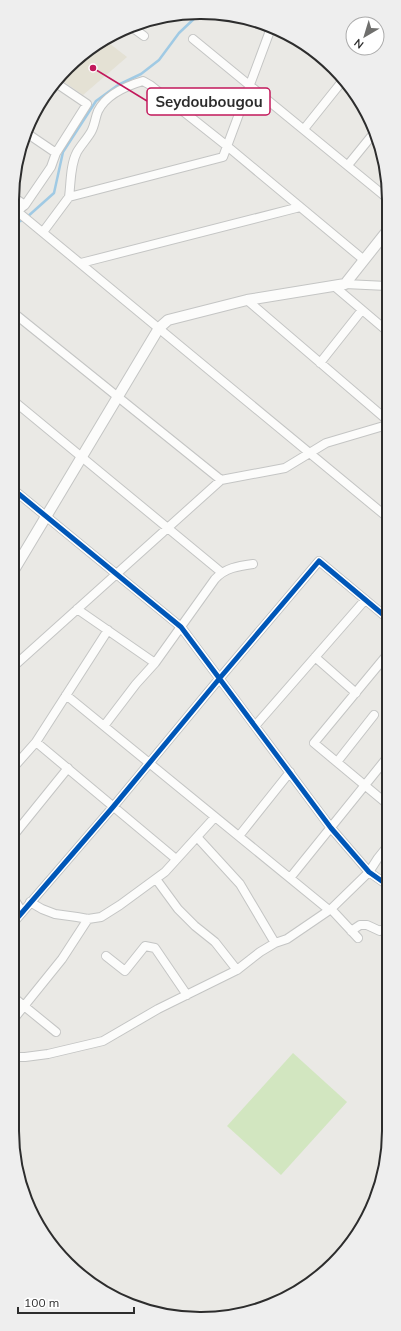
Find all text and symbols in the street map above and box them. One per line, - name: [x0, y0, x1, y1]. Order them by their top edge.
- north arrow: [345, 16, 385, 56]
- text: N: [351, 36, 366, 52]
- callout: Seydoubougou: [147, 88, 270, 115]
- text: Seydoubougou: [155, 92, 263, 111]
- scale bar: [18, 1289, 134, 1315]
- text: 100 m: [24, 1295, 59, 1310]

